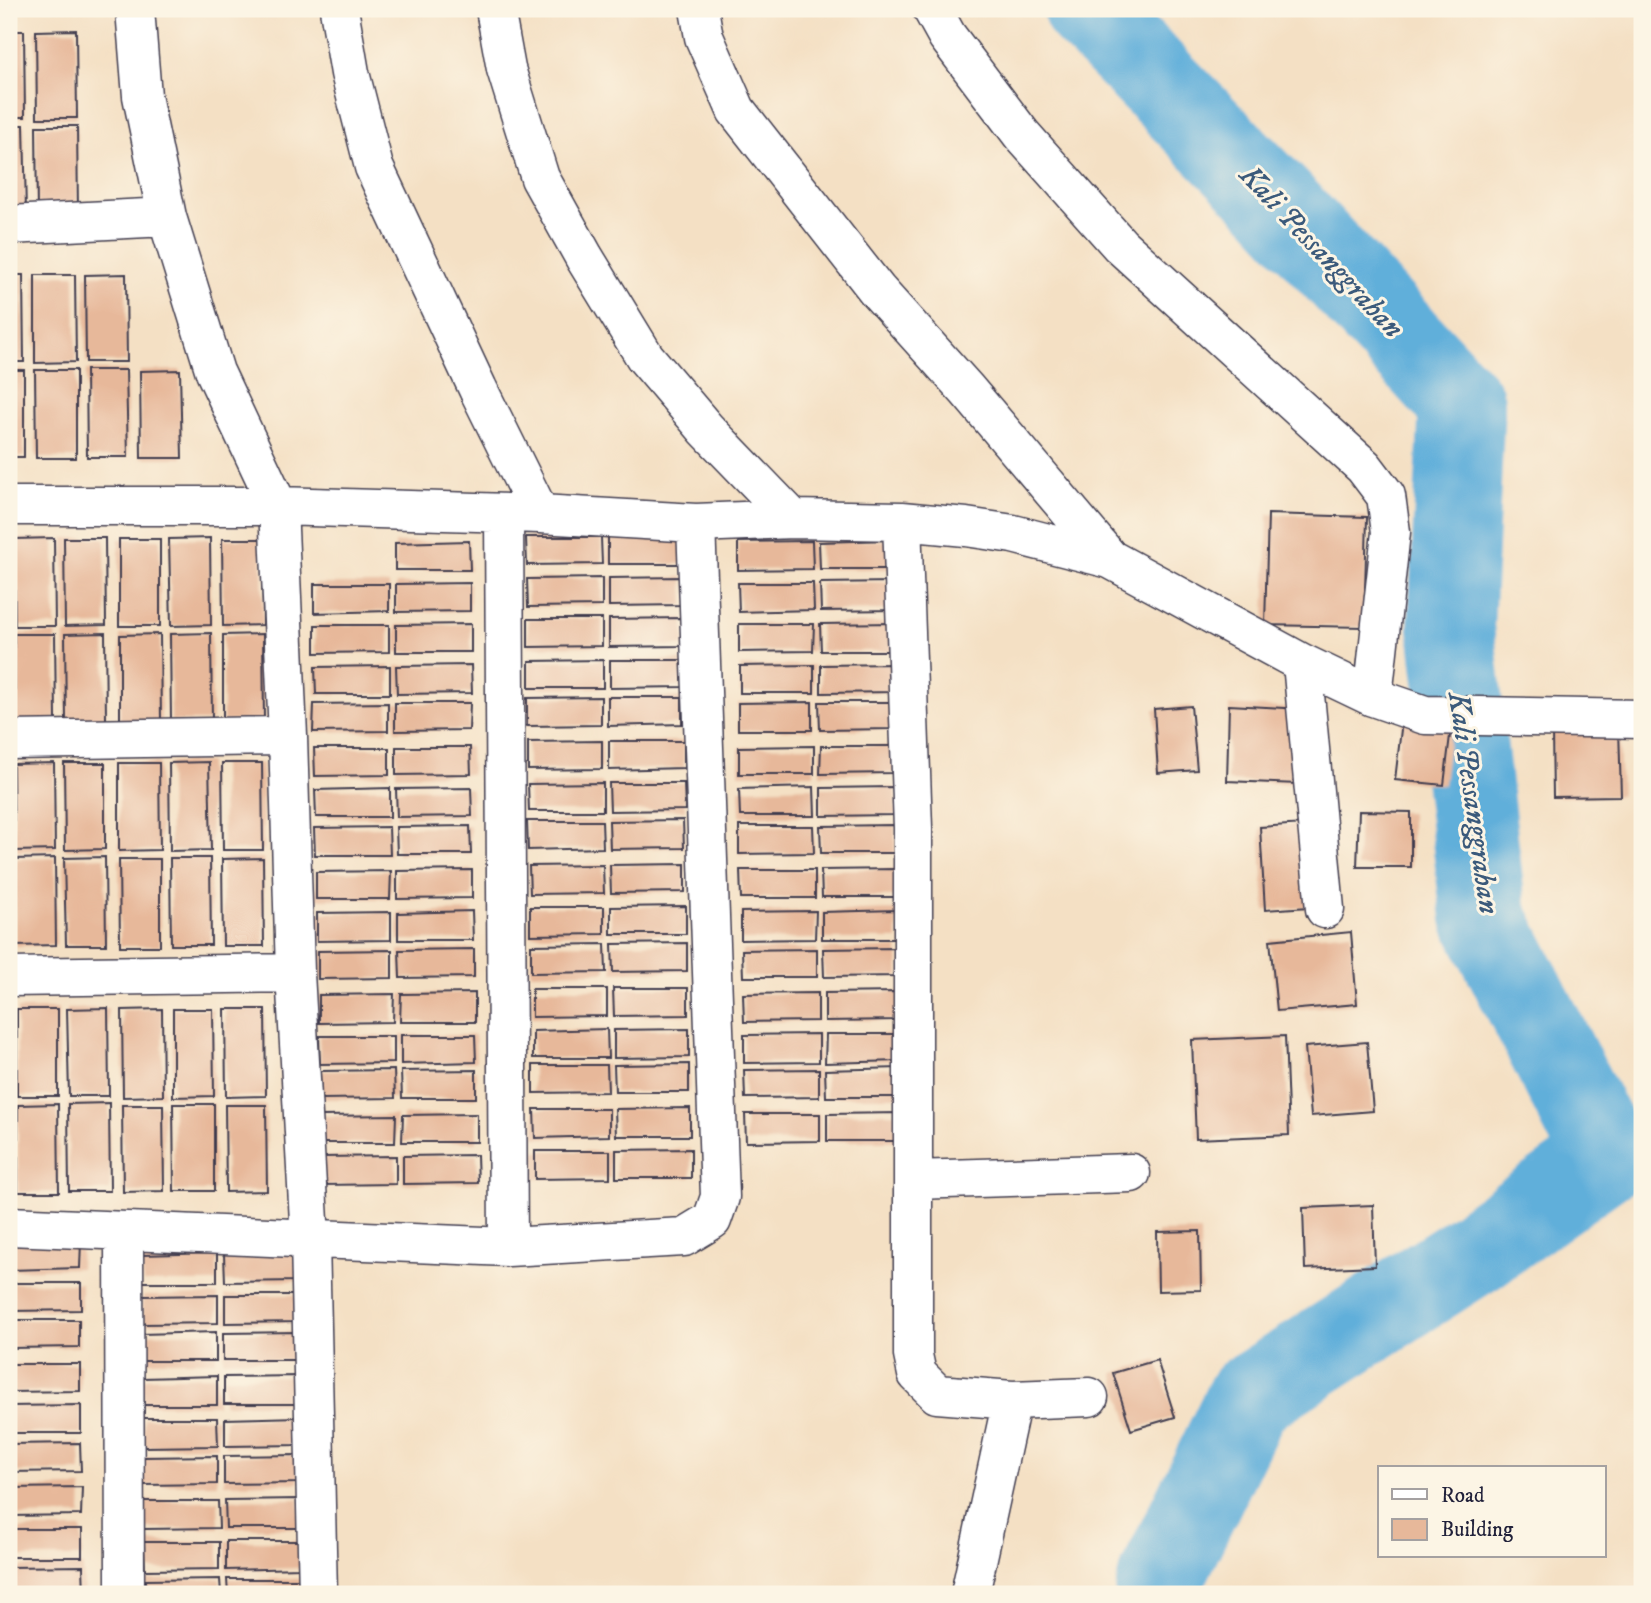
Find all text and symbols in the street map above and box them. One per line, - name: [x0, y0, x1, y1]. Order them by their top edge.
- water label: Kali Pessanggrahan: [1230, 157, 1411, 346]
- water label: Kali Pessanggrahan: [1439, 689, 1507, 916]
- legend: [1378, 1466, 1606, 1558]
- text: Road: [1441, 1483, 1485, 1509]
- text: Building: [1441, 1517, 1514, 1543]

